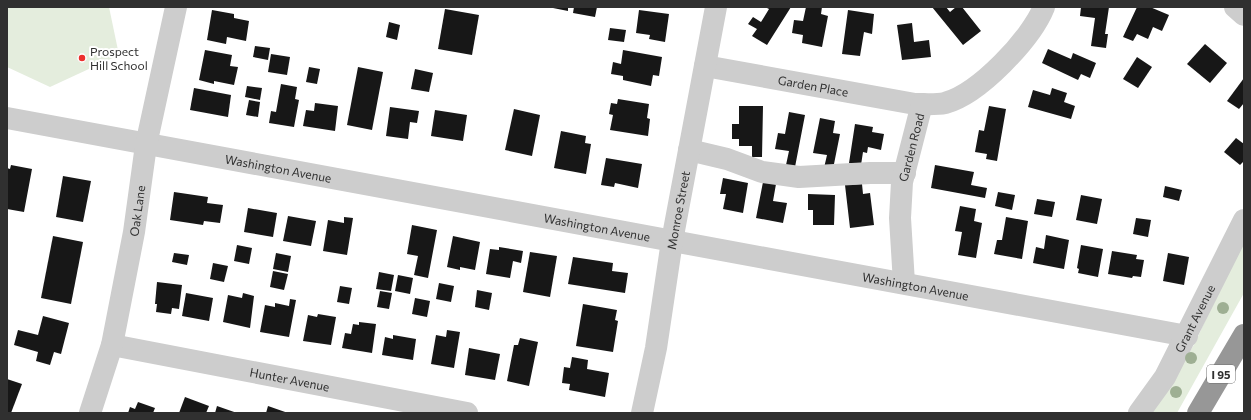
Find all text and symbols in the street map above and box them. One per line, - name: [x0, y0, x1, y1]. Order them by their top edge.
- place label: Prospect Hill School: [90, 44, 148, 72]
- marker: Prospect Hill School: [77, 53, 87, 63]
- street label: Garden Place: [777, 72, 850, 99]
- street label: Garden Road: [895, 112, 926, 183]
- street label: Washington Avenue: [224, 151, 333, 185]
- street label: Monroe Street: [664, 170, 692, 251]
- street label: Oak Lane: [126, 184, 147, 237]
- street label: Washington Avenue: [543, 210, 651, 244]
- street label: Washington Avenue: [861, 269, 970, 303]
- street label: Grant Avenue: [1172, 282, 1217, 355]
- street label: Hunter Avenue: [249, 365, 331, 394]
- road number: I 95: [1207, 365, 1235, 383]

